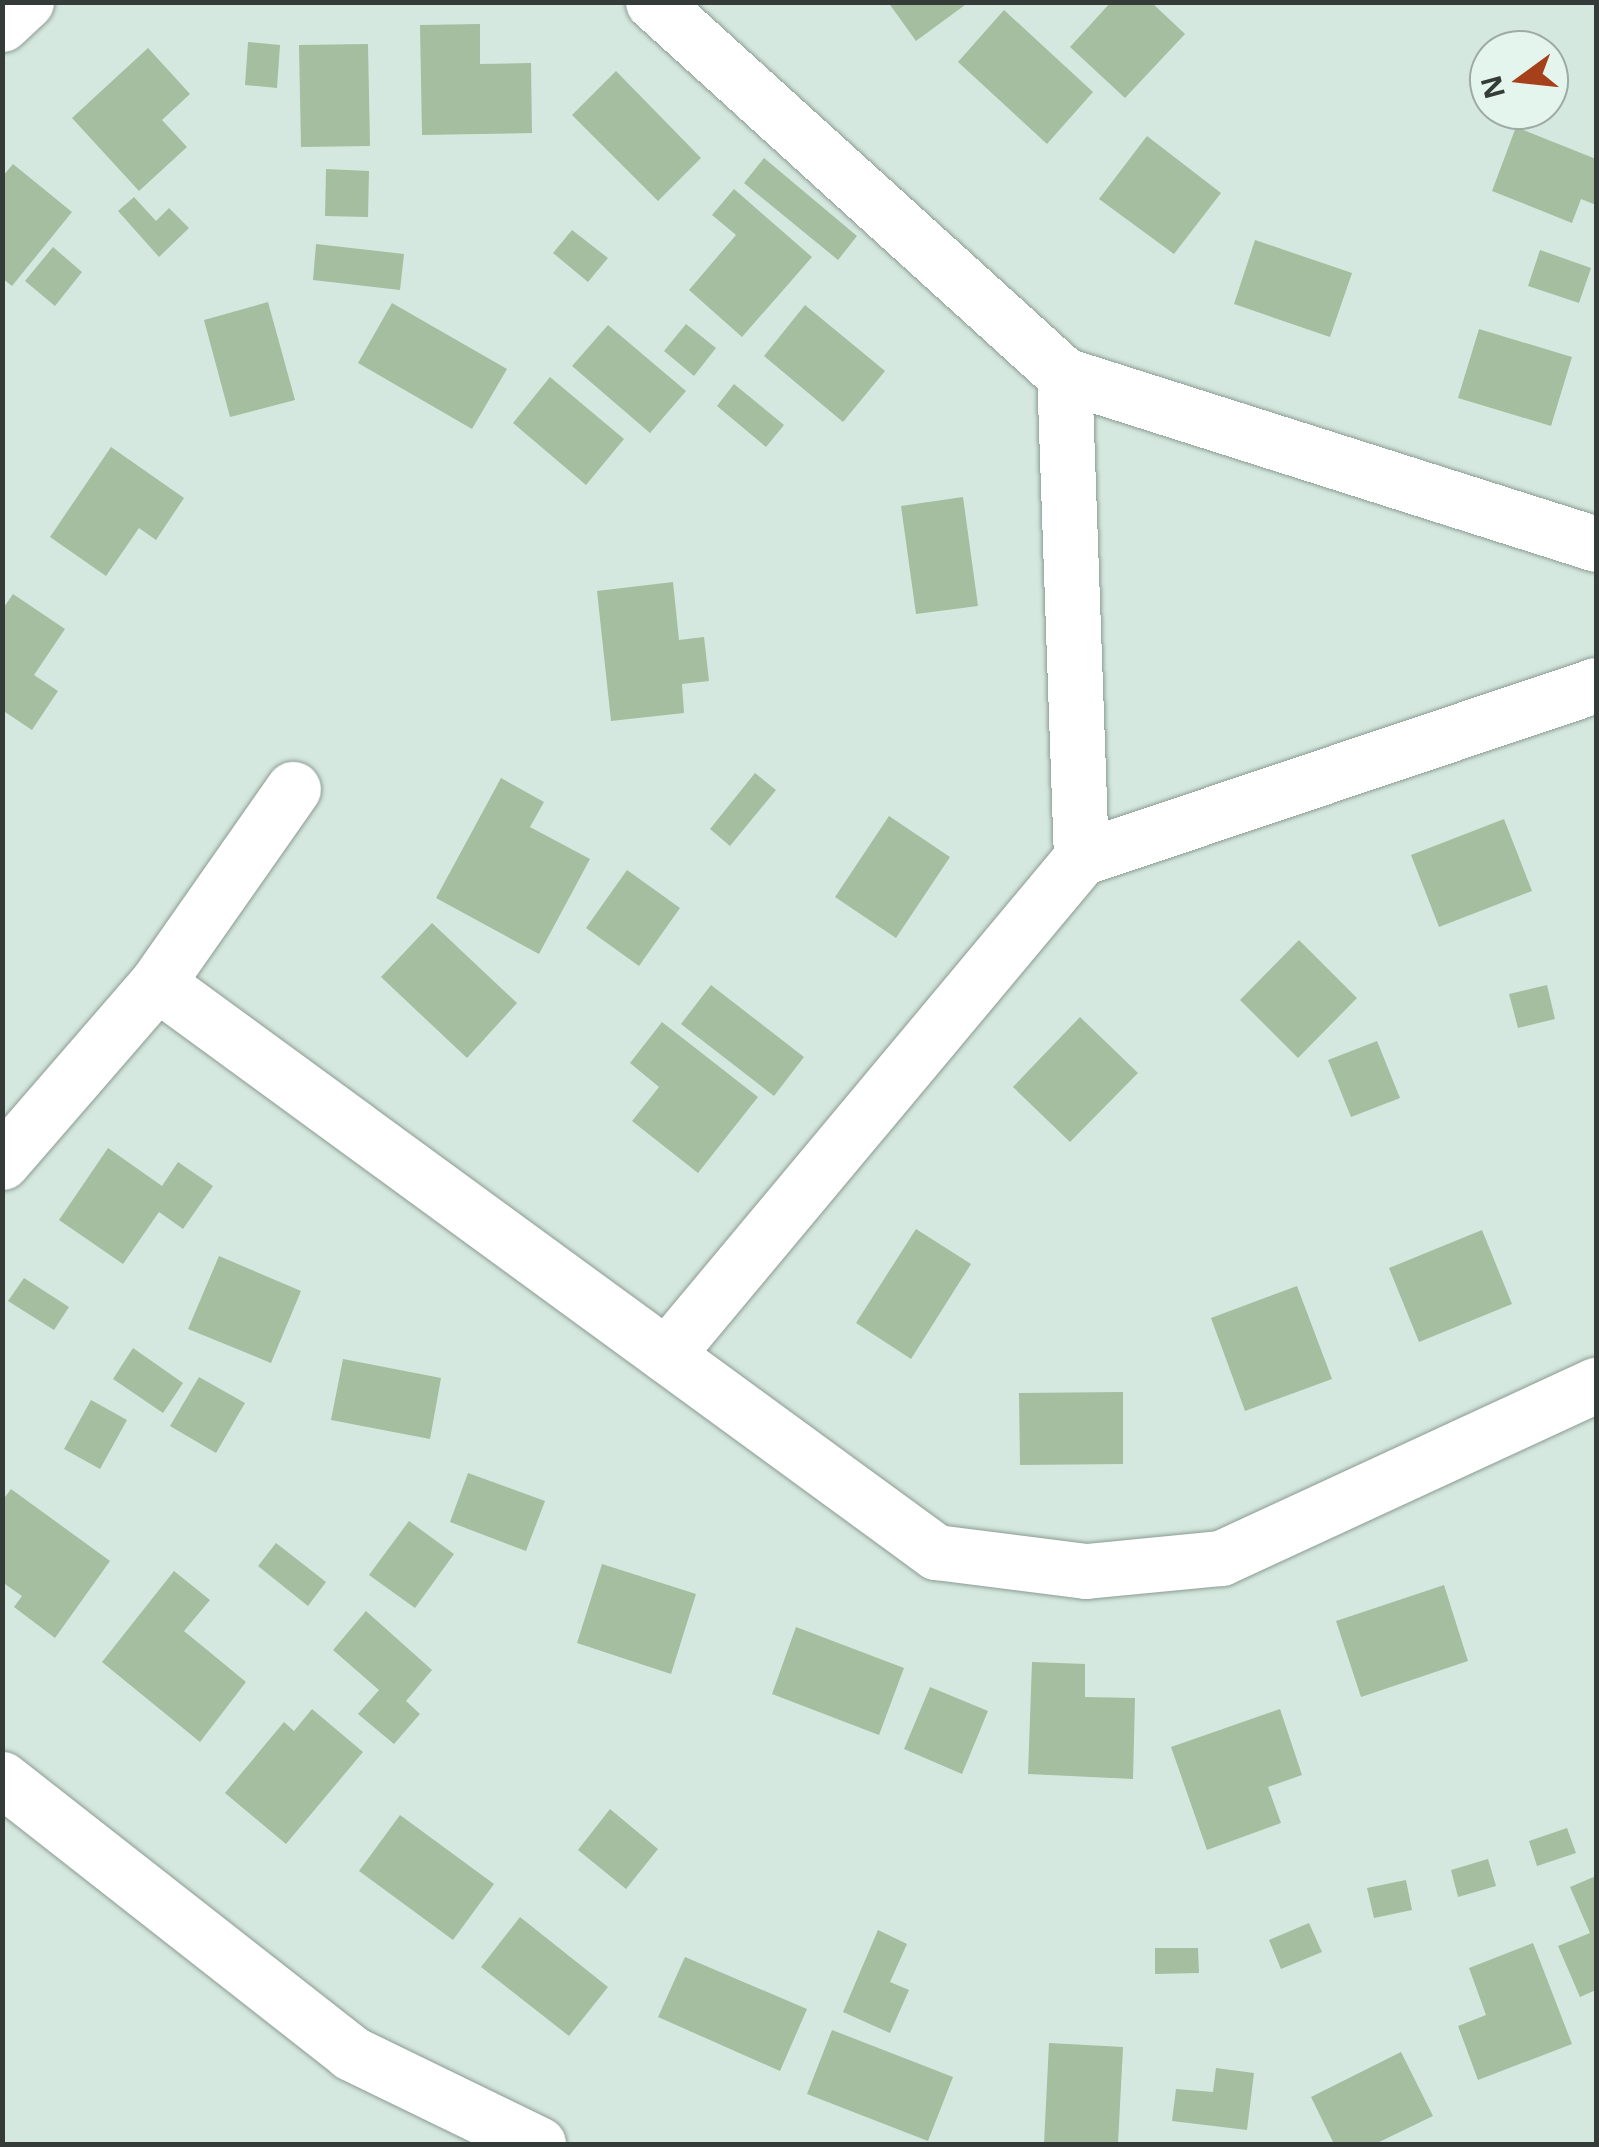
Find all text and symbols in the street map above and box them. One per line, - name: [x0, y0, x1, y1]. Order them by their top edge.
- north arrow: [1469, 30, 1569, 130]
- text: N: [1471, 71, 1513, 103]

